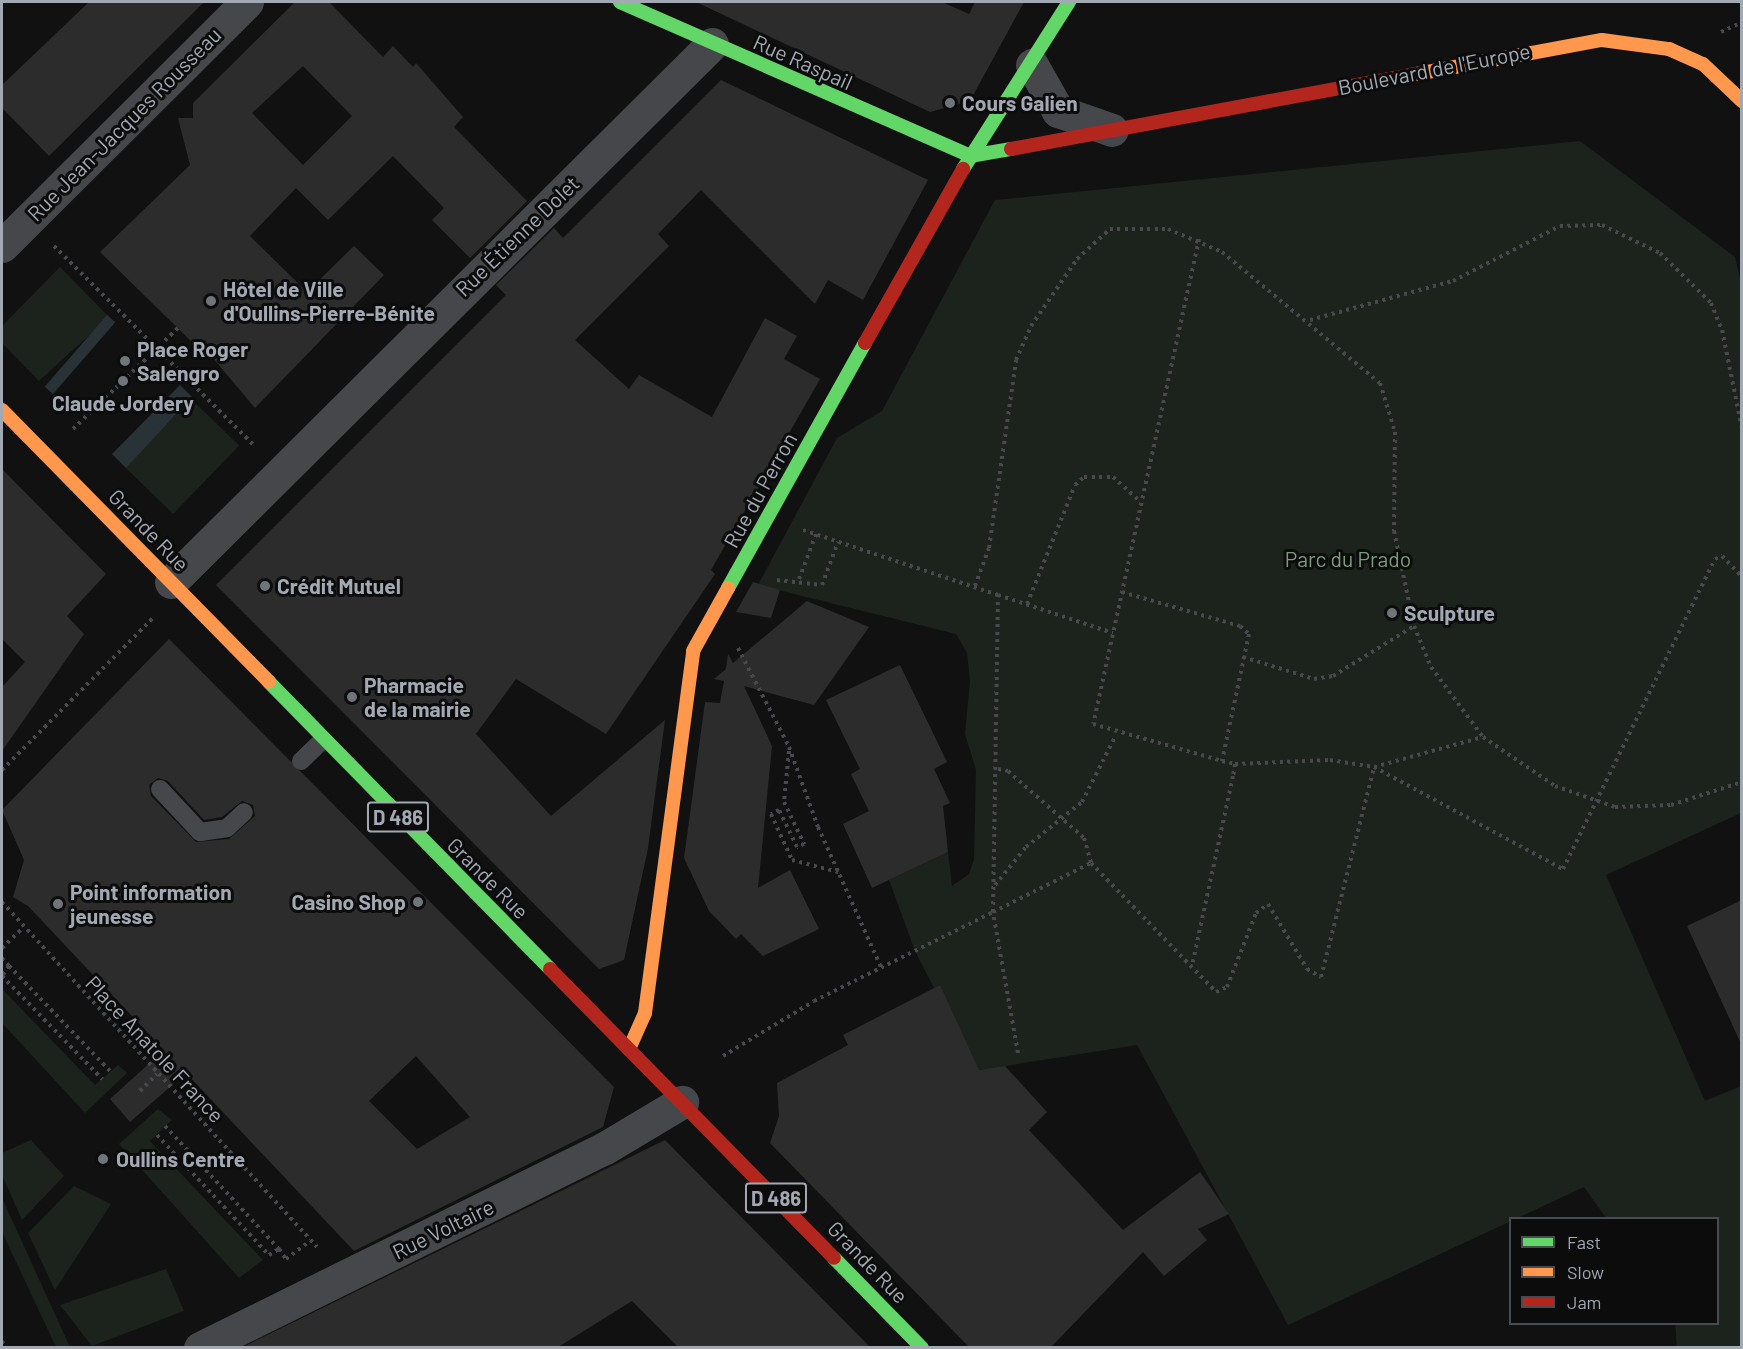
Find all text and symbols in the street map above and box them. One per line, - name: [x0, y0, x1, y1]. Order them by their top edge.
- street label: Rue Jean-Jacques Rousseau: [22, 22, 226, 226]
- street label: Rue Raspail: [750, 29, 856, 95]
- street label: Boulevard de l'Europe: [1336, 38, 1532, 100]
- place label: Cours Galien: [962, 90, 1078, 116]
- marker: Cours Galien: [943, 96, 957, 110]
- street label: Rue Étienne Dolet: [450, 171, 584, 301]
- place label: Hôtel de Ville d'Oullins-Pierre-Bénite: [223, 276, 435, 326]
- marker: Hôtel de Ville d'Oullins-Pierre-Bénite: [204, 294, 218, 308]
- place label: Place Roger Salengro: [137, 336, 248, 386]
- marker: Place Roger Salengro: [118, 354, 132, 368]
- marker: Claude Jordery: [116, 374, 130, 388]
- place label: Claude Jordery: [52, 390, 194, 416]
- street label: Rue du Perron: [718, 428, 802, 552]
- street label: Grande Rue: [104, 484, 194, 576]
- park label: Parc du Prado: [1285, 546, 1411, 572]
- place label: Crédit Mutuel: [277, 573, 401, 599]
- marker: Crédit Mutuel: [258, 579, 272, 593]
- place label: Sculpture: [1404, 600, 1495, 626]
- marker: Sculpture: [1385, 606, 1399, 620]
- place label: Pharmacie de la mairie: [364, 672, 471, 722]
- marker: Pharmacie de la mairie: [345, 690, 359, 704]
- road number: D 486: [366, 800, 430, 834]
- street label: Grande Rue: [442, 832, 534, 924]
- place label: Point information jeunesse: [70, 879, 232, 929]
- place label: Casino Shop: [291, 889, 406, 915]
- marker: Casino Shop: [411, 895, 425, 909]
- marker: Point information jeunesse: [51, 897, 65, 911]
- street label: Place Anatole France: [81, 970, 229, 1128]
- place label: Oullins Centre: [116, 1146, 245, 1172]
- marker: Oullins Centre: [94, 1150, 112, 1168]
- road number: D 486: [744, 1181, 808, 1215]
- street label: Rue Voltaire: [388, 1194, 498, 1264]
- street label: Grande Rue: [823, 1216, 913, 1308]
- legend: [1509, 1217, 1719, 1325]
- text: Fast: [1567, 1231, 1601, 1253]
- text: Slow: [1567, 1261, 1604, 1283]
- text: Jam: [1567, 1291, 1601, 1313]

